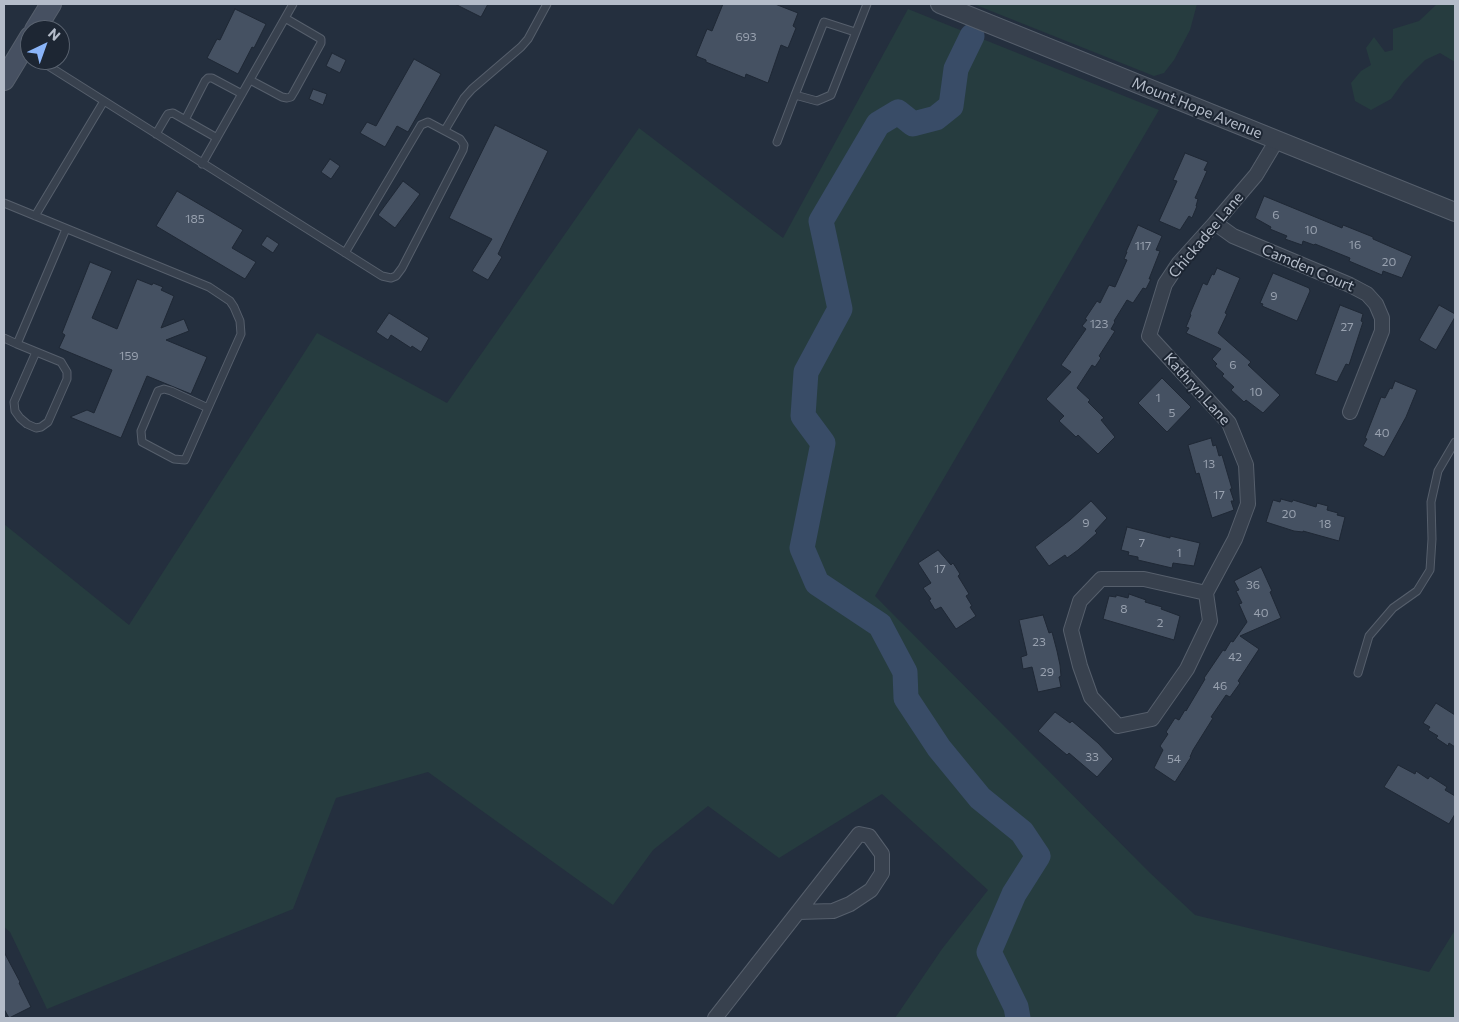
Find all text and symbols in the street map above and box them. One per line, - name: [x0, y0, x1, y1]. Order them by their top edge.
- north arrow: [20, 20, 70, 70]
- text: N: [45, 24, 64, 44]
- house number: 693: [735, 30, 757, 44]
- street label: Mount Hope Avenue: [1129, 74, 1265, 142]
- street label: Chickadee Lane: [1165, 188, 1247, 282]
- house number: 6: [1272, 208, 1280, 222]
- house number: 185: [185, 212, 205, 226]
- house number: 10: [1305, 223, 1317, 237]
- house number: 16: [1349, 238, 1361, 252]
- house number: 117: [1135, 239, 1151, 253]
- street label: Camden Court: [1259, 240, 1357, 296]
- house number: 20: [1382, 255, 1396, 269]
- house number: 9: [1270, 289, 1278, 303]
- house number: 123: [1090, 317, 1108, 331]
- house number: 27: [1341, 320, 1353, 334]
- house number: 159: [119, 349, 139, 363]
- street label: Kathryn Lane: [1160, 349, 1234, 429]
- house number: 6: [1229, 358, 1237, 372]
- house number: 10: [1250, 385, 1262, 399]
- house number: 1: [1155, 391, 1161, 405]
- house number: 5: [1169, 406, 1175, 420]
- house number: 40: [1374, 426, 1390, 440]
- house number: 13: [1203, 457, 1215, 471]
- house number: 17: [1213, 488, 1225, 502]
- house number: 20: [1282, 507, 1296, 521]
- house number: 9: [1082, 516, 1090, 530]
- house number: 18: [1319, 517, 1331, 531]
- house number: 7: [1139, 536, 1145, 550]
- house number: 1: [1176, 546, 1182, 560]
- house number: 17: [934, 562, 946, 576]
- house number: 36: [1246, 578, 1260, 592]
- house number: 8: [1120, 602, 1128, 616]
- house number: 40: [1253, 606, 1269, 620]
- house number: 2: [1157, 616, 1163, 630]
- house number: 23: [1032, 635, 1046, 649]
- house number: 42: [1228, 650, 1242, 664]
- house number: 29: [1040, 665, 1054, 679]
- house number: 46: [1213, 679, 1227, 693]
- house number: 33: [1085, 750, 1099, 764]
- house number: 54: [1167, 752, 1181, 766]

